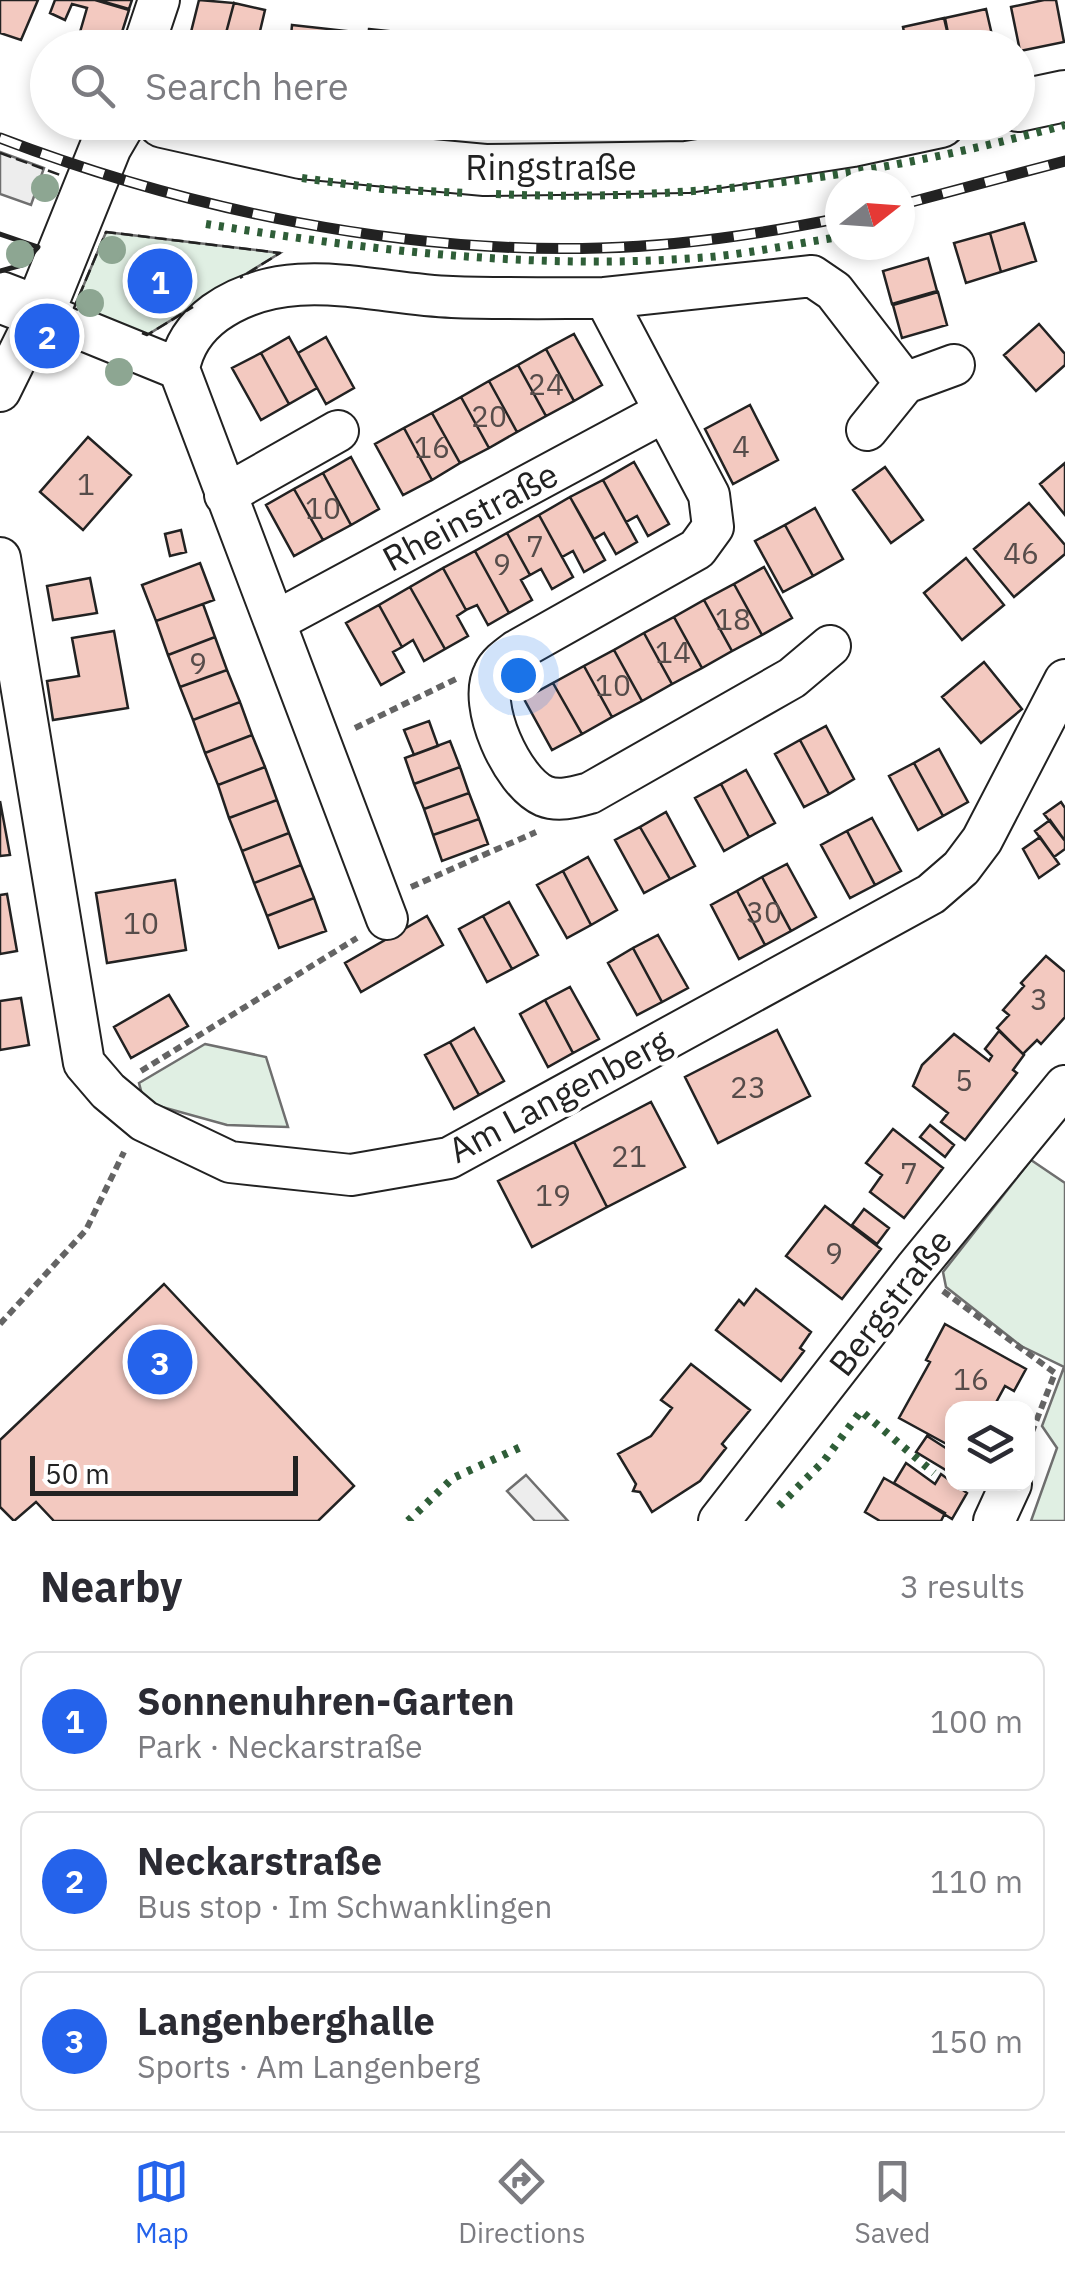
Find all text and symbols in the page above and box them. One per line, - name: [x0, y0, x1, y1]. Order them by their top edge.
- search box: [30, 30, 1035, 140]
- icon: search: [65, 58, 120, 113]
- text: Search here: [145, 61, 349, 110]
- street label: Ringstraße: [465, 144, 637, 190]
- north arrow: [825, 170, 915, 260]
- pin: 1: [128, 244, 192, 318]
- pin: 2: [15, 298, 80, 374]
- house number: 24: [528, 364, 564, 403]
- house number: 20: [471, 396, 507, 435]
- house number: 4: [732, 426, 750, 465]
- house number: 16: [414, 427, 450, 466]
- street label: Rheinstraße: [374, 451, 566, 581]
- house number: 1: [77, 464, 95, 503]
- house number: 10: [305, 488, 341, 527]
- house number: 7: [526, 526, 544, 565]
- house number: 46: [1003, 533, 1039, 572]
- house number: 9: [493, 544, 511, 583]
- house number: 18: [715, 599, 751, 638]
- house number: 14: [655, 632, 691, 671]
- house number: 9: [189, 643, 207, 682]
- your location: [493, 650, 544, 701]
- house number: 10: [595, 665, 631, 704]
- house number: 30: [746, 892, 782, 931]
- house number: 10: [123, 903, 159, 942]
- house number: 3: [1030, 979, 1048, 1018]
- street label: Am Langenberg: [440, 1017, 678, 1173]
- house number: 5: [955, 1060, 973, 1099]
- house number: 23: [730, 1067, 766, 1106]
- house number: 21: [611, 1136, 647, 1175]
- house number: 7: [900, 1153, 918, 1192]
- house number: 19: [535, 1175, 571, 1214]
- street label: Bergstraße: [818, 1219, 962, 1385]
- house number: 9: [825, 1233, 843, 1272]
- pin: 3: [128, 1324, 192, 1400]
- house number: 16: [953, 1359, 989, 1398]
- map controls: [945, 1401, 1035, 1491]
- button: layers: [945, 1401, 1035, 1491]
- scale bar: [30, 1451, 298, 1496]
- text: 50 m: [45, 1455, 110, 1492]
- text: Nearby: [40, 1559, 182, 1614]
- text: 3 results: [900, 1565, 1025, 1607]
- text: Sonnenuhren-Garten: [137, 1676, 515, 1725]
- text: 1: [65, 1700, 84, 1742]
- text: 100 m: [930, 1700, 1023, 1742]
- text: Park · Neckarstraße: [137, 1725, 422, 1767]
- text: Neckarstraße: [137, 1836, 382, 1885]
- text: 2: [65, 1860, 84, 1902]
- text: 110 m: [930, 1860, 1023, 1902]
- text: Bus stop · Im Schwanklingen: [137, 1885, 552, 1927]
- text: Langenberghalle: [137, 1996, 435, 2045]
- text: 3: [65, 2020, 84, 2062]
- text: 150 m: [930, 2020, 1023, 2062]
- text: Sports · Am Langenberg: [137, 2045, 480, 2087]
- tab: Map: [134, 2154, 189, 2251]
- tab: Directions: [458, 2154, 586, 2251]
- tab: Saved: [854, 2154, 931, 2251]

